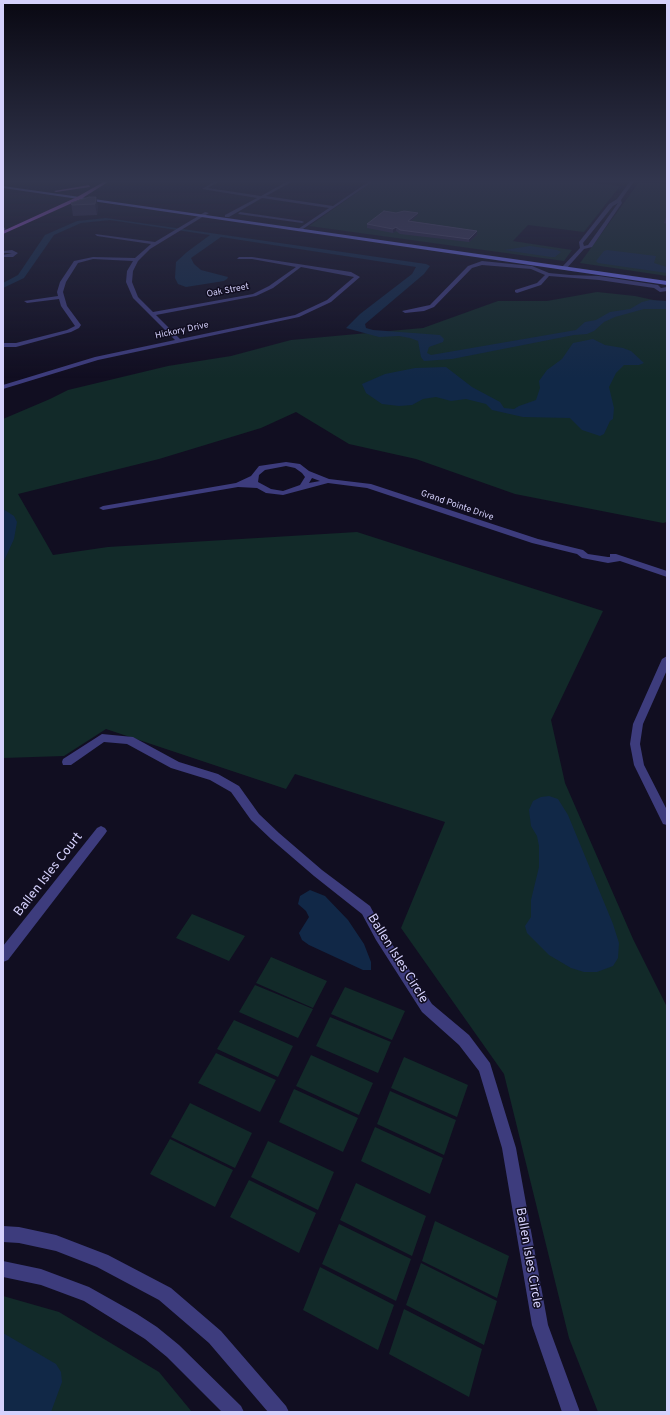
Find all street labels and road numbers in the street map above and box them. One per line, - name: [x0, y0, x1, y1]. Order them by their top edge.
- street label: Oak Street: [206, 282, 250, 300]
- street label: Hickory Drive: [154, 320, 210, 342]
- street label: Grand Pointe Drive: [419, 488, 495, 524]
- street label: Ballen Isles Court: [11, 830, 87, 920]
- street label: Ballen Isles Circle: [363, 912, 431, 1006]
- street label: Ballen Isles Circle: [511, 1206, 545, 1310]

